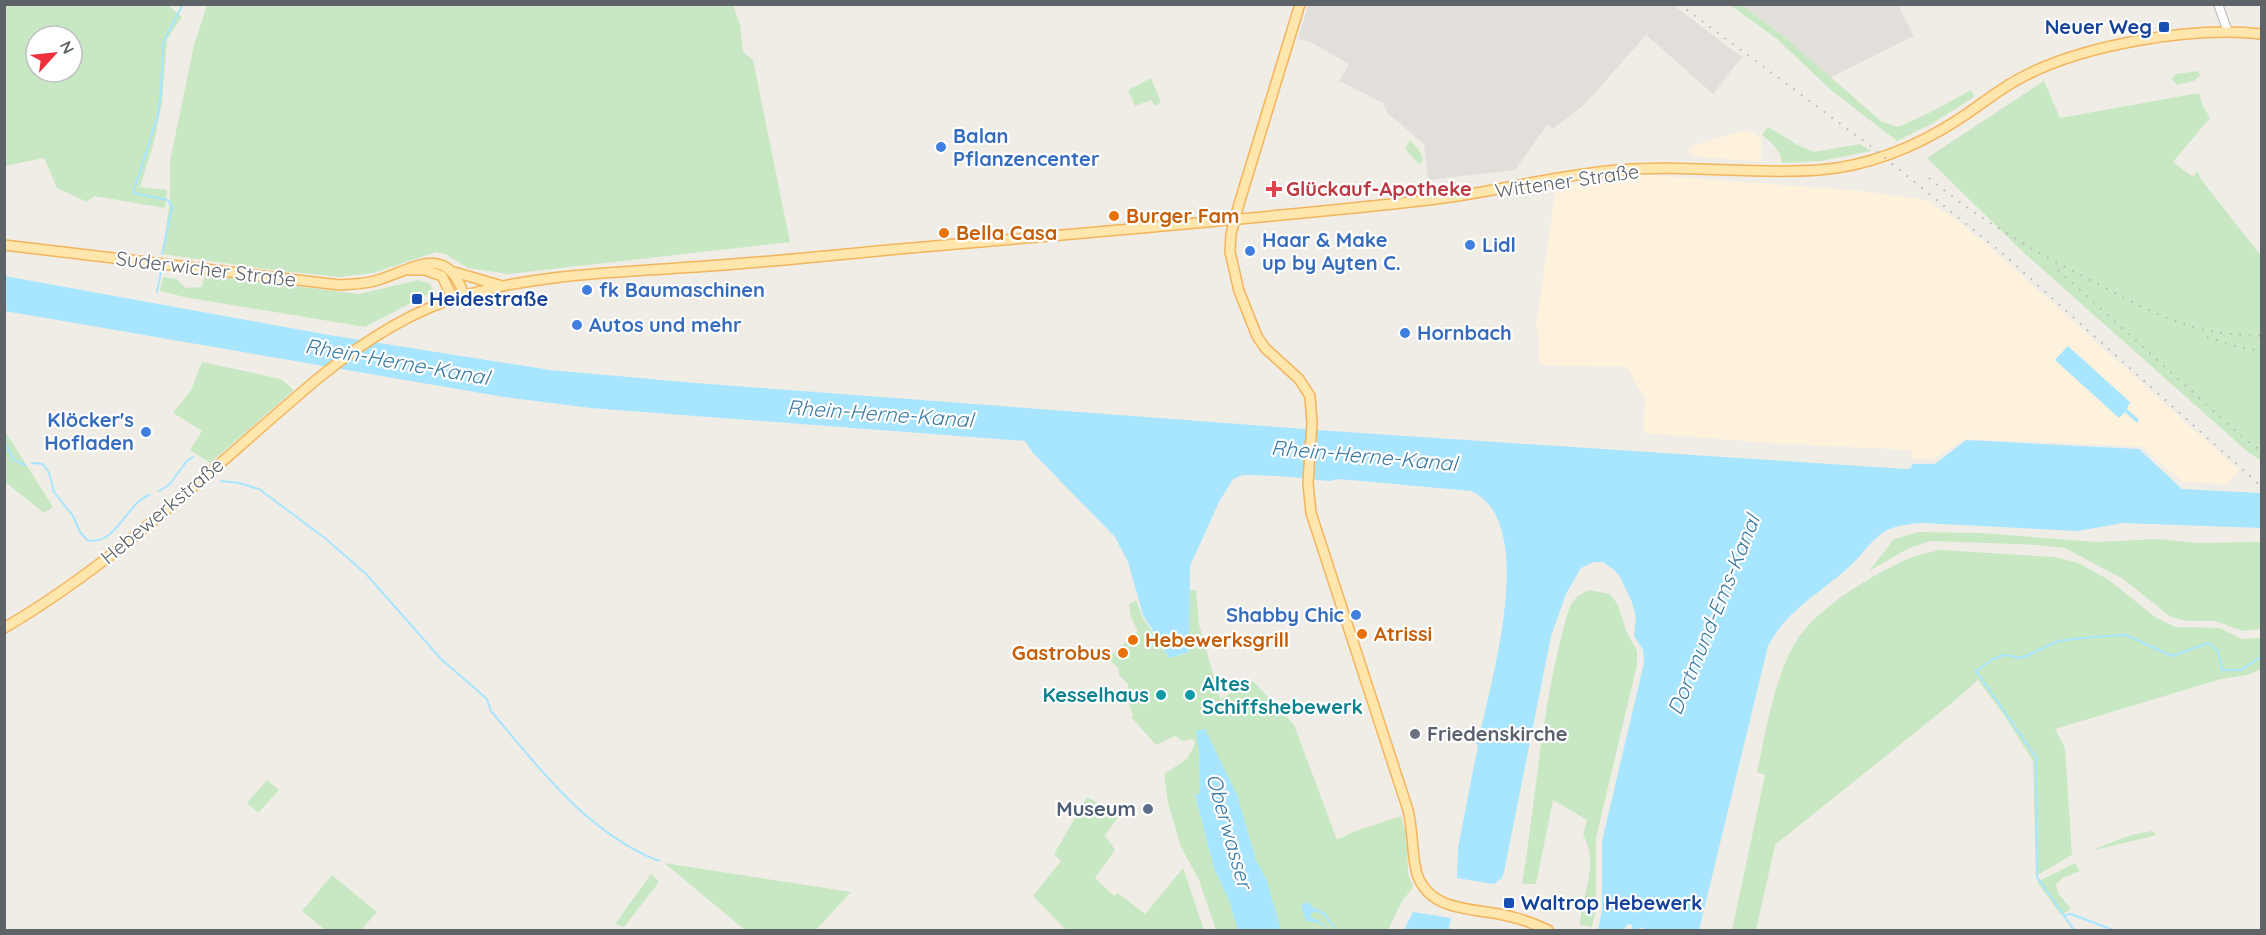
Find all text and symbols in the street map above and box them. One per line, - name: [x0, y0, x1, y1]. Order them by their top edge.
- place label: Neuer Weg: [2045, 14, 2152, 39]
- marker: Neuer Weg: [2157, 20, 2171, 34]
- north arrow: [24, 24, 84, 84]
- text: N: [56, 37, 79, 57]
- place label: Balan Pflanzencenter: [953, 123, 1100, 171]
- marker: Balan Pflanzencenter: [934, 140, 948, 154]
- street label: Wittener Straße: [1493, 158, 1641, 203]
- place label: Glückauf-Apotheke: [1286, 176, 1472, 201]
- marker: Glückauf-Apotheke: [1267, 182, 1281, 196]
- place label: Burger Fam: [1126, 203, 1240, 228]
- marker: Burger Fam: [1107, 209, 1121, 223]
- place label: Bella Casa: [956, 220, 1057, 245]
- marker: Bella Casa: [937, 226, 951, 240]
- place label: Haar & Make up by Ayten C.: [1262, 227, 1401, 275]
- place label: Lidl: [1482, 232, 1516, 257]
- marker: Lidl: [1463, 238, 1477, 252]
- marker: Haar & Make up by Ayten C.: [1243, 244, 1257, 258]
- street label: Suderwicher Straße: [115, 245, 298, 292]
- place label: fk Baumaschinen: [599, 277, 765, 302]
- marker: fk Baumaschinen: [580, 283, 594, 297]
- place label: Heidestraße: [429, 286, 548, 311]
- marker: Heidestraße: [410, 292, 424, 306]
- place label: Autos und mehr: [589, 312, 742, 337]
- marker: Autos und mehr: [570, 318, 584, 332]
- place label: Hornbach: [1417, 320, 1512, 345]
- marker: Hornbach: [1398, 326, 1412, 340]
- water label: Rhein-Herne-Kanal: [303, 332, 493, 390]
- water label: Rhein-Herne-Kanal: [786, 394, 976, 433]
- place label: Klöcker's Hofladen: [44, 407, 134, 455]
- marker: Klöcker's Hofladen: [139, 425, 153, 439]
- water label: Rhein-Herne-Kanal: [1270, 434, 1460, 476]
- street label: Hebewerkstraße: [95, 452, 228, 569]
- water label: Dortmund-Ems-Kanal: [1661, 509, 1766, 718]
- place label: Shabby Chic: [1226, 602, 1344, 627]
- marker: Shabby Chic: [1349, 608, 1363, 622]
- place label: Atrissi: [1374, 621, 1432, 646]
- place label: Hebewerksgrill: [1145, 627, 1289, 652]
- marker: Atrissi: [1355, 627, 1369, 641]
- marker: Hebewerksgrill: [1126, 633, 1140, 647]
- place label: Gastrobus: [1012, 640, 1111, 665]
- marker: Gastrobus: [1116, 646, 1130, 660]
- place label: Altes Schiffshebewerk: [1202, 671, 1363, 719]
- place label: Kesselhaus: [1043, 682, 1149, 707]
- marker: Kesselhaus: [1154, 688, 1168, 702]
- marker: Altes Schiffshebewerk: [1183, 688, 1197, 702]
- place label: Friedenskirche: [1427, 721, 1567, 746]
- marker: Friedenskirche: [1408, 727, 1422, 741]
- water label: Oberwasser: [1201, 770, 1260, 894]
- place label: Museum: [1056, 796, 1136, 821]
- marker: Museum: [1141, 802, 1155, 816]
- place label: Waltrop Hebewerk: [1521, 890, 1702, 915]
- marker: Waltrop Hebewerk: [1502, 896, 1516, 910]

